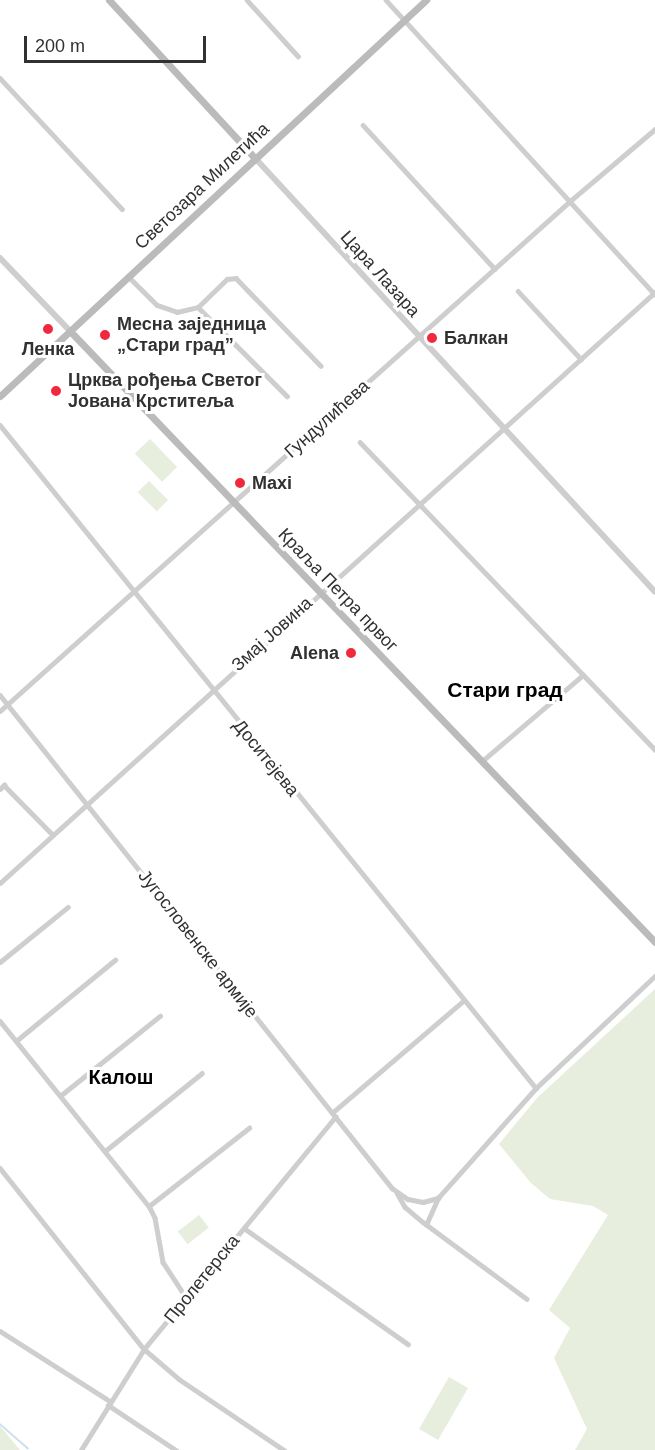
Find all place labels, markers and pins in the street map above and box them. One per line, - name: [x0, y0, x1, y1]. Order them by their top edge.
- place label: Месна заједница „Стари град”: [117, 314, 266, 356]
- marker: Ленка: [41, 322, 55, 336]
- place label: Балкан: [444, 327, 508, 349]
- marker: Месна заједница „Стари град”: [98, 328, 112, 342]
- marker: Балкан: [425, 331, 439, 345]
- place label: Ленка: [22, 338, 74, 360]
- place label: Црква рођења Светог Јована Крститеља: [68, 370, 262, 412]
- marker: Црква рођења Светог Јована Крститеља: [49, 384, 63, 398]
- place label: Maxi: [252, 472, 292, 494]
- marker: Maxi: [233, 476, 247, 490]
- place label: Alena: [290, 642, 339, 664]
- marker: Alena: [344, 646, 358, 660]

